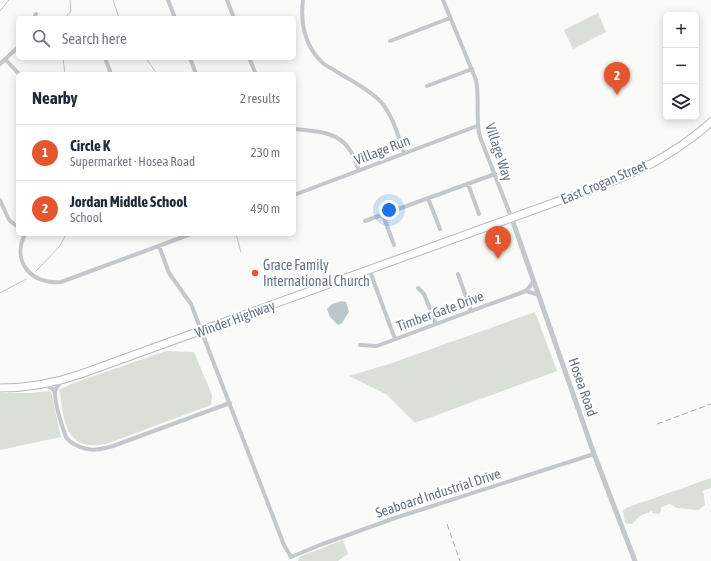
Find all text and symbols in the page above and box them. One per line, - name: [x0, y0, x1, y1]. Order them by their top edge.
- map controls: [663, 12, 699, 120]
- button: +: [663, 12, 699, 48]
- search box: [16, 16, 296, 60]
- icon: search: [30, 27, 52, 49]
- text: Search here: [62, 30, 127, 47]
- button: −: [663, 48, 699, 84]
- pin: 2: [604, 62, 630, 95]
- button: layers: [663, 84, 699, 120]
- text: Nearby: [32, 88, 78, 108]
- text: 2 results: [240, 91, 280, 106]
- street label: Village Way: [482, 121, 516, 183]
- street label: Village Run: [352, 132, 412, 168]
- text: Circle K: [70, 137, 110, 154]
- text: 1: [42, 145, 48, 160]
- text: 230 m: [251, 145, 280, 160]
- text: Supermarket · Hosea Road: [70, 154, 195, 169]
- street label: East Crogan Street: [559, 157, 649, 207]
- text: Jordan Middle School: [70, 193, 187, 210]
- your location: [379, 200, 399, 220]
- text: 2: [42, 201, 48, 216]
- text: 490 m: [251, 201, 280, 216]
- text: School: [70, 210, 102, 225]
- pin: 1: [485, 226, 511, 259]
- place label: Grace Family International Church: [263, 257, 370, 289]
- marker: Grace Family International Church: [250, 268, 260, 278]
- street label: Timber Gate Drive: [394, 288, 486, 334]
- street label: Winder Highway: [193, 297, 277, 341]
- street label: Hosea Road: [565, 355, 601, 419]
- street label: Seaboard Industrial Drive: [373, 465, 503, 521]

